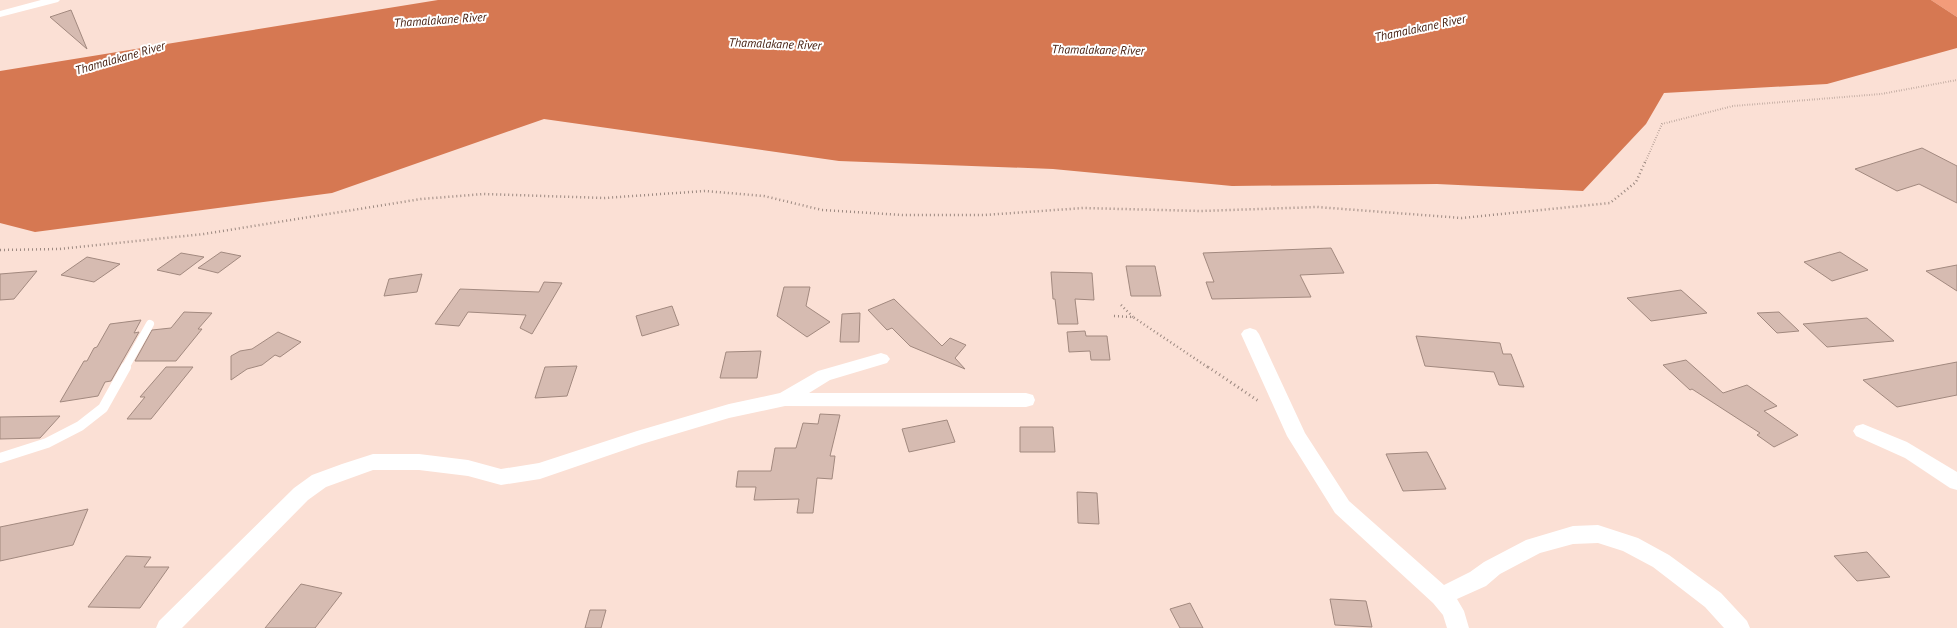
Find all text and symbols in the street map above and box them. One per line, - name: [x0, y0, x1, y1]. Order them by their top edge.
- water label: Thamalakane River: [393, 9, 488, 30]
- water label: Thamalakane River: [1373, 10, 1468, 45]
- water label: Thamalakane River: [728, 34, 823, 53]
- water label: Thamalakane River: [73, 37, 168, 78]
- water label: Thamalakane River: [1051, 41, 1146, 58]

